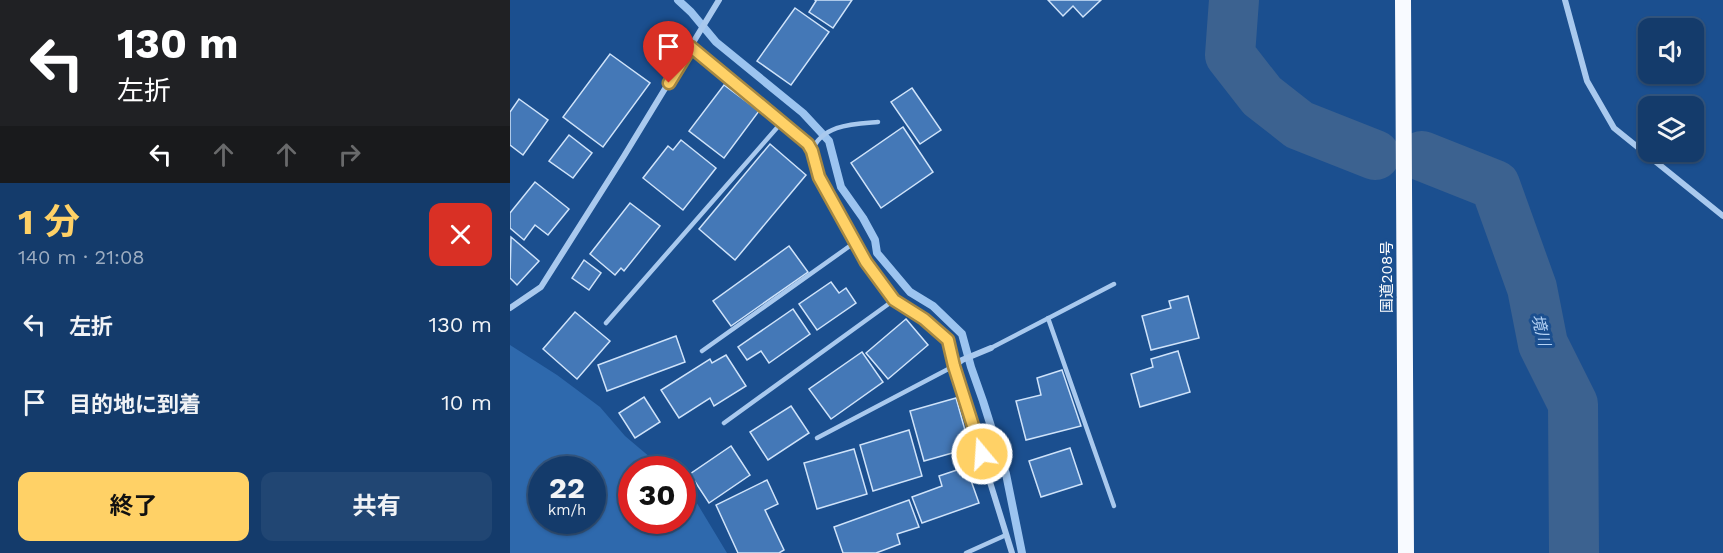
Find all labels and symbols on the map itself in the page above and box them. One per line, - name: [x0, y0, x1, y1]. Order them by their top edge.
- pin: [643, 21, 694, 83]
- street label: 国道208号: [1378, 241, 1396, 313]
- water label: 境川: [1528, 312, 1555, 350]
- position arrow: [950, 422, 1014, 486]
- speed limit sign: 30: [618, 456, 696, 534]

